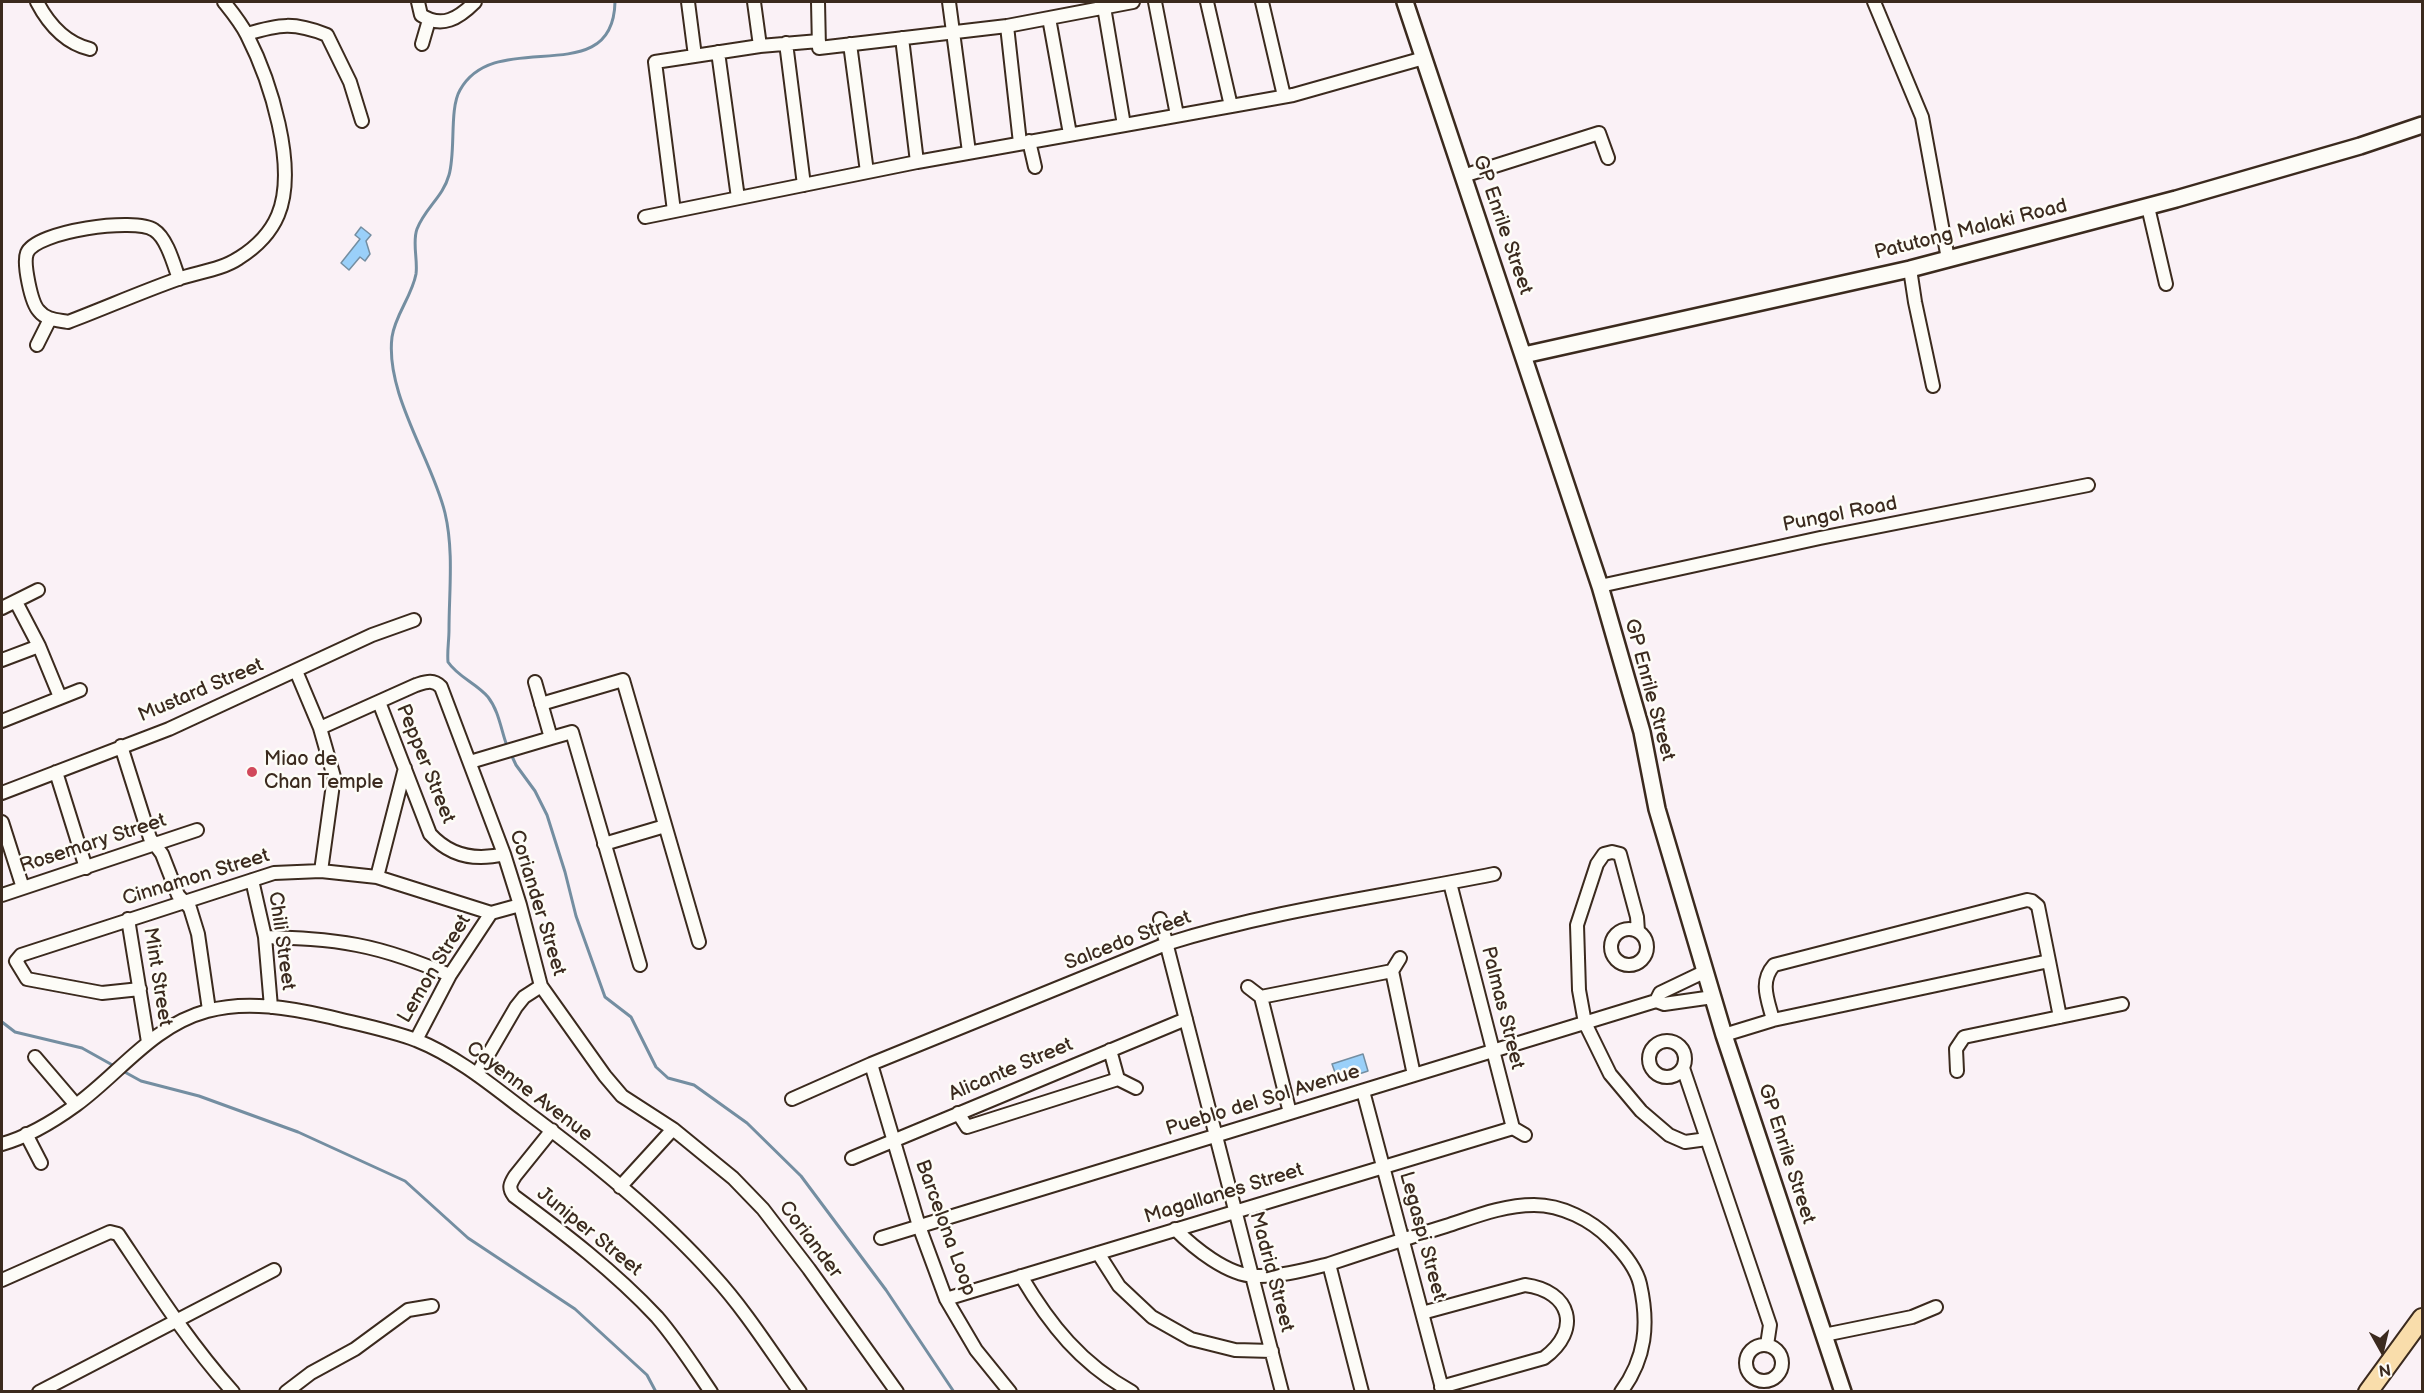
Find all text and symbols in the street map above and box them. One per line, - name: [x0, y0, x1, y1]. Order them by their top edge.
- street label: GP Enrile Street: [1467, 152, 1537, 298]
- street label: Patutong Malaki Road: [1872, 194, 2070, 266]
- street label: Pungol Road: [1781, 492, 1899, 538]
- street label: GP Enrile Street: [1619, 616, 1679, 764]
- street label: Mustard Street: [135, 654, 267, 728]
- street label: Pepper Street: [390, 701, 460, 827]
- place label: Miao de Chan Temple: [264, 748, 383, 795]
- marker: Miao de Chan Temple: [245, 765, 259, 779]
- street label: Rosemary Street: [17, 809, 169, 879]
- street label: Coriander Street: [503, 827, 571, 979]
- street label: Cinnamon Street: [120, 844, 272, 912]
- street label: Chili Street: [262, 890, 300, 992]
- street label: Salcedo Street: [1061, 906, 1195, 976]
- street label: Lemon Street: [393, 910, 477, 1028]
- street label: Mint Street: [137, 926, 177, 1028]
- street label: Palmas Street: [1475, 944, 1529, 1072]
- street label: Alicante Street: [945, 1033, 1077, 1107]
- street label: Cayenne Avenue: [461, 1037, 597, 1147]
- street label: Pueblo del Sol Avenue: [1163, 1060, 1363, 1142]
- street label: GP Enrile Street: [1752, 1081, 1820, 1227]
- street label: Barcelona Loop: [909, 1157, 981, 1299]
- street label: Magallanes Street: [1142, 1158, 1306, 1230]
- street label: Legaspi Street: [1393, 1169, 1451, 1303]
- street label: Juniper Street: [532, 1182, 646, 1282]
- street label: Coriander: [773, 1197, 847, 1283]
- street label: Madrid Street: [1243, 1209, 1299, 1335]
- north arrow: [2352, 1321, 2412, 1381]
- text: N: [2377, 1359, 2392, 1380]

